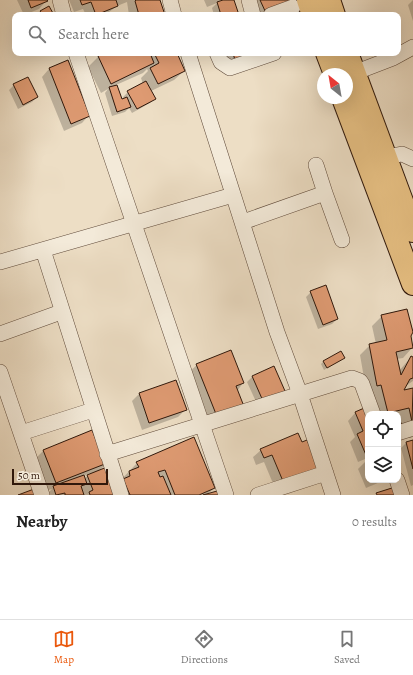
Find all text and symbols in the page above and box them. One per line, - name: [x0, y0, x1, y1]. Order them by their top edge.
- search box: [12, 12, 401, 56]
- icon: search: [26, 23, 48, 45]
- text: Search here: [58, 24, 129, 44]
- north arrow: [317, 68, 353, 104]
- map controls: [365, 411, 401, 483]
- button: locate: [365, 411, 401, 447]
- button: layers: [365, 447, 401, 483]
- scale bar: [12, 467, 108, 486]
- text: 50 m: [18, 468, 40, 483]
- text: Nearby: [16, 510, 67, 533]
- text: 0 results: [352, 513, 397, 530]
- tab: Map: [53, 628, 75, 667]
- tab: Directions: [181, 628, 228, 667]
- tab: Saved: [334, 628, 360, 667]

